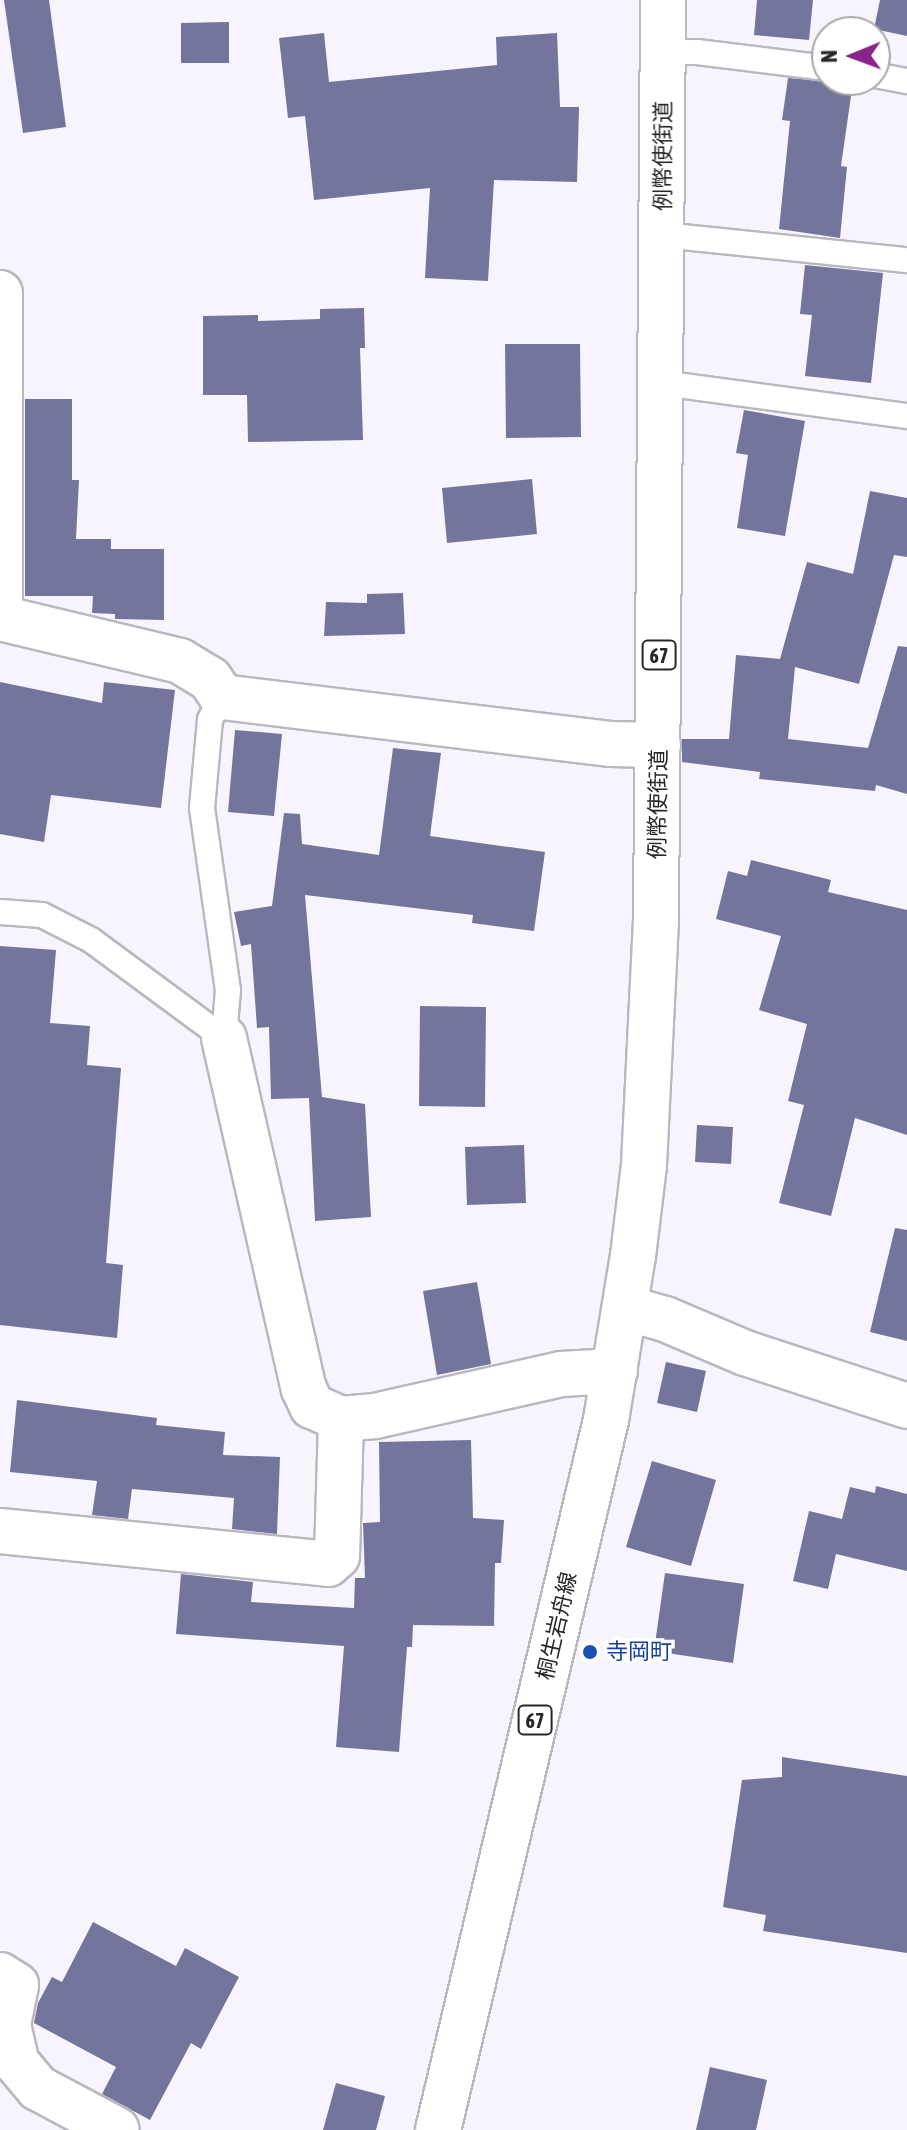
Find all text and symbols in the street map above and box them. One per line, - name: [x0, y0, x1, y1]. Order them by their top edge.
- north arrow: [811, 16, 891, 96]
- text: N: [816, 50, 842, 63]
- street label: 例幣使街道: [650, 101, 676, 211]
- road number: 67: [641, 639, 677, 671]
- street label: 例幣使街道: [644, 749, 672, 859]
- street label: 桐生岩舟線: [532, 1569, 582, 1683]
- place label: 寺岡町: [606, 1639, 672, 1665]
- marker: 寺岡町: [581, 1643, 599, 1661]
- road number: 67: [517, 1704, 553, 1736]

